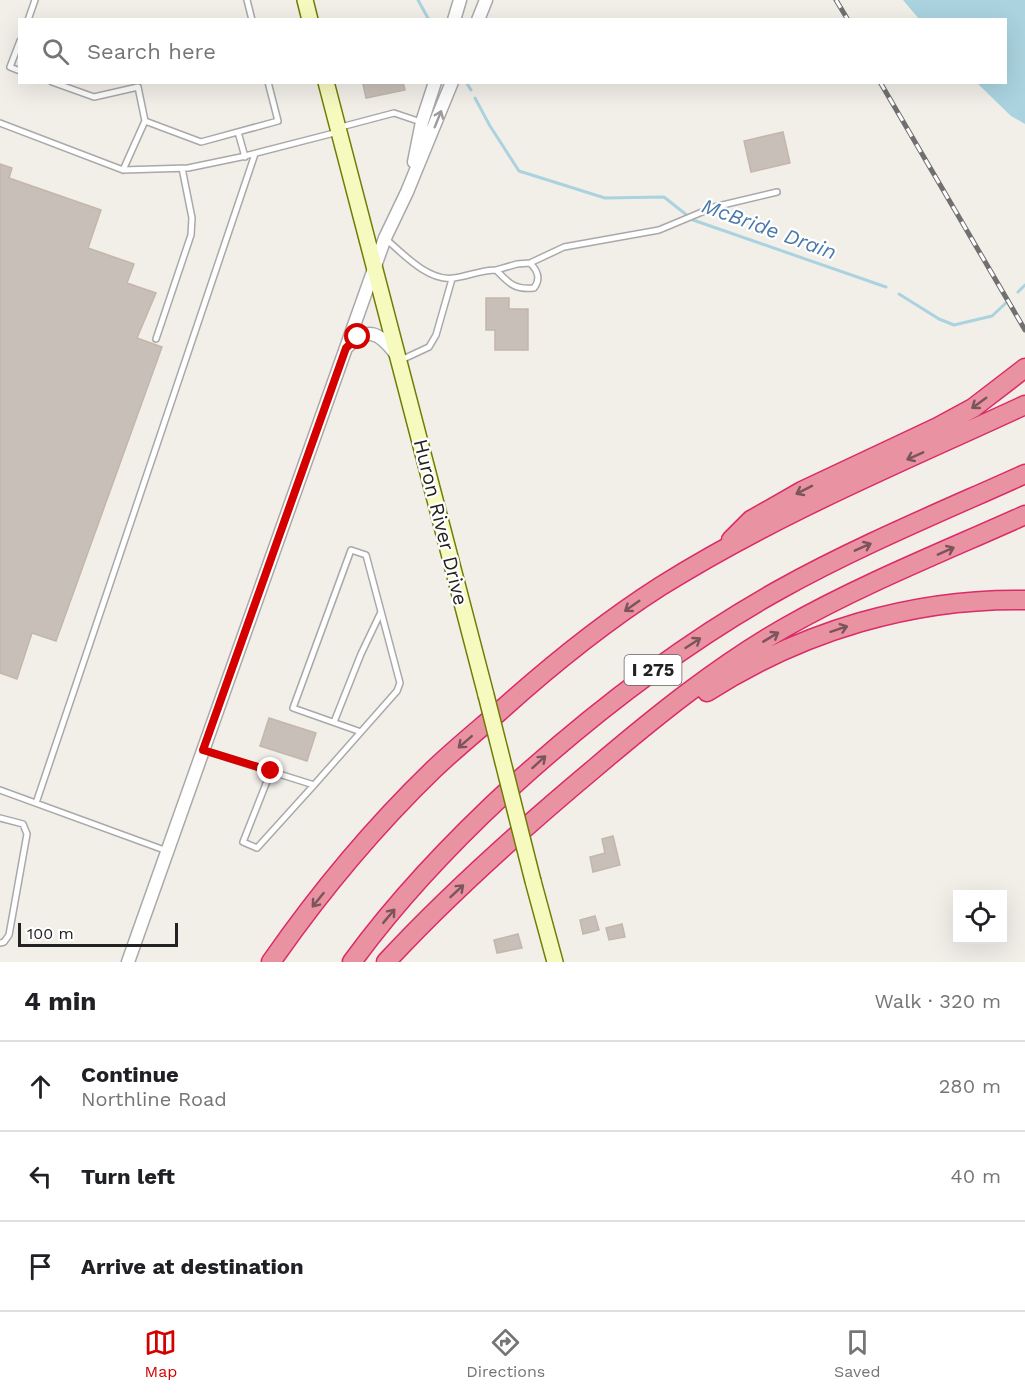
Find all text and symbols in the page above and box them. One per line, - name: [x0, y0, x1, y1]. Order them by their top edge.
- search box: [18, 18, 1007, 84]
- icon: search: [39, 35, 72, 68]
- text: Search here: [87, 39, 216, 64]
- one-way arrow: [433, 110, 444, 128]
- water label: McBride Drain: [699, 193, 840, 264]
- route start: [344, 323, 370, 349]
- one-way arrow: [971, 397, 987, 409]
- street label: Huron River Drive: [409, 436, 473, 608]
- one-way arrow: [906, 450, 924, 462]
- one-way arrow: [796, 485, 814, 497]
- one-way arrow: [854, 541, 872, 552]
- one-way arrow: [936, 545, 954, 556]
- one-way arrow: [625, 600, 641, 612]
- one-way arrow: [829, 623, 848, 634]
- one-way arrow: [762, 630, 779, 642]
- one-way arrow: [684, 636, 701, 648]
- road number: I 275: [624, 655, 682, 685]
- one-way arrow: [458, 735, 473, 749]
- one-way arrow: [531, 755, 546, 769]
- route end: [257, 757, 283, 783]
- one-way arrow: [449, 884, 464, 898]
- map controls: [953, 890, 1007, 944]
- button: locate: [953, 890, 1007, 944]
- one-way arrow: [311, 891, 324, 907]
- one-way arrow: [382, 908, 395, 924]
- scale bar: [18, 920, 178, 948]
- text: 100 m: [27, 924, 74, 943]
- text: 4 min: [24, 986, 96, 1016]
- text: Walk · 320 m: [874, 989, 1001, 1013]
- text: Continue: [81, 1062, 179, 1087]
- icon: ahead: [24, 1070, 57, 1103]
- text: 280 m: [939, 1074, 1001, 1098]
- text: Northline Road: [81, 1087, 227, 1111]
- icon: left: [24, 1160, 57, 1193]
- text: Turn left: [81, 1164, 175, 1189]
- text: 40 m: [950, 1164, 1001, 1188]
- icon: arrive: [24, 1250, 57, 1283]
- text: Arrive at destination: [81, 1254, 304, 1279]
- tab: Map: [144, 1326, 177, 1381]
- tab: Directions: [466, 1326, 545, 1381]
- tab: Saved: [834, 1326, 881, 1381]

